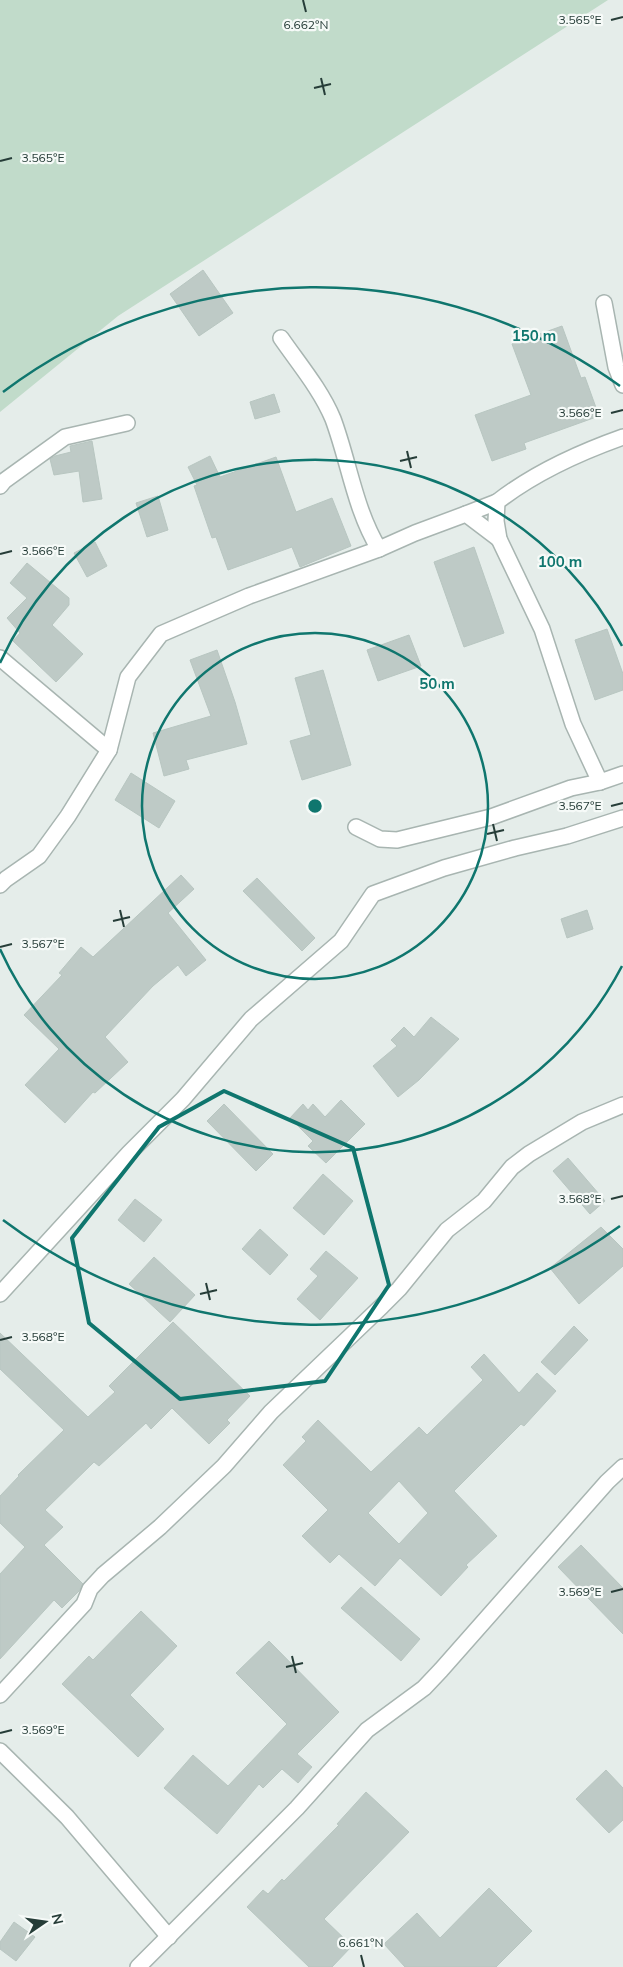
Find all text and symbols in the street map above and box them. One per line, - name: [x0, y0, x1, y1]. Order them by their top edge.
- text: 3.565°E: [558, 12, 602, 27]
- text: 6.662°N: [284, 17, 328, 32]
- text: 3.565°E: [21, 150, 65, 165]
- text: 150 m: [512, 326, 556, 345]
- text: 3.566°E: [558, 405, 602, 420]
- text: 3.566°E: [21, 543, 65, 558]
- text: 100 m: [538, 552, 582, 571]
- text: 50 m: [419, 674, 455, 693]
- centre of rings: [306, 797, 324, 815]
- text: 3.567°E: [558, 798, 602, 813]
- text: 3.567°E: [21, 936, 65, 951]
- text: 3.568°E: [558, 1191, 602, 1206]
- text: 3.568°E: [21, 1329, 65, 1344]
- text: 3.569°E: [558, 1584, 602, 1599]
- text: 3.569°E: [21, 1722, 65, 1737]
- north arrow: [20, 1897, 70, 1947]
- text: N: [48, 1912, 68, 1926]
- text: 6.661°N: [339, 1935, 383, 1950]

